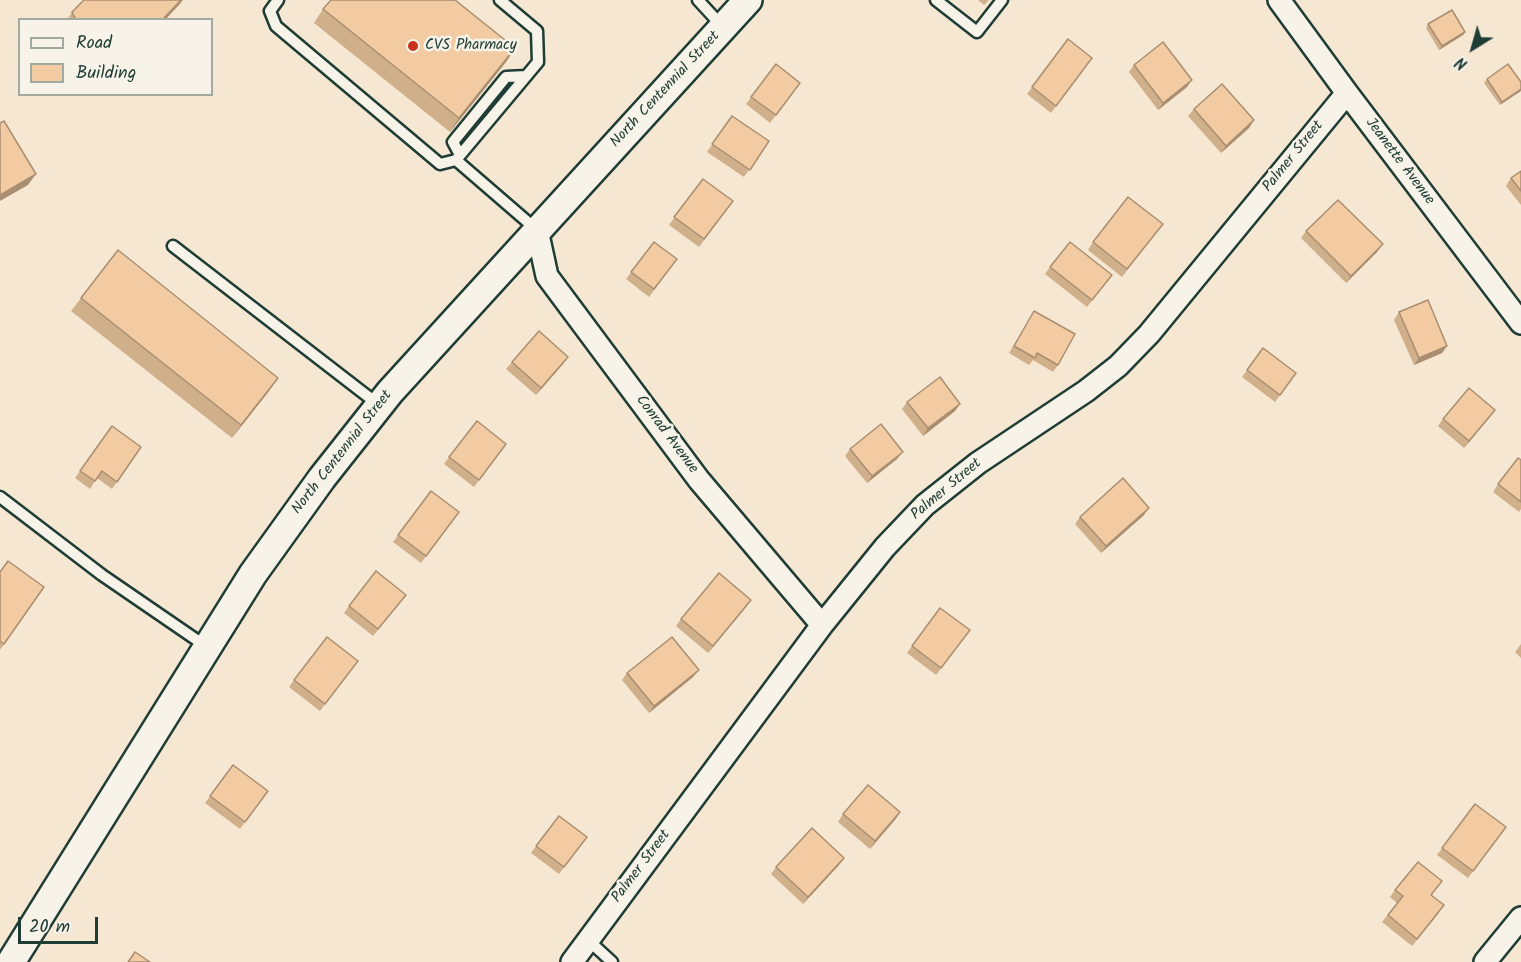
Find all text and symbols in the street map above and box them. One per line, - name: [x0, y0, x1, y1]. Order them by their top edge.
- legend: [18, 18, 213, 96]
- north arrow: [1443, 18, 1503, 78]
- street label: North Centennial Street: [607, 28, 725, 152]
- text: Road: [76, 29, 112, 58]
- place label: CVS Pharmacy: [425, 37, 517, 55]
- marker: CVS Pharmacy: [406, 39, 420, 53]
- text: N: [1450, 50, 1473, 76]
- text: Building: [76, 59, 136, 88]
- street label: Jeanette Avenue: [1360, 115, 1438, 209]
- street label: Palmer Street: [1260, 118, 1328, 196]
- street label: North Centennial Street: [289, 387, 397, 519]
- street label: Conrad Avenue: [631, 392, 701, 478]
- street label: Palmer Street: [908, 455, 986, 525]
- street label: Palmer Street: [609, 827, 675, 907]
- scale bar: [21, 905, 100, 943]
- text: 20 m: [29, 913, 70, 942]

